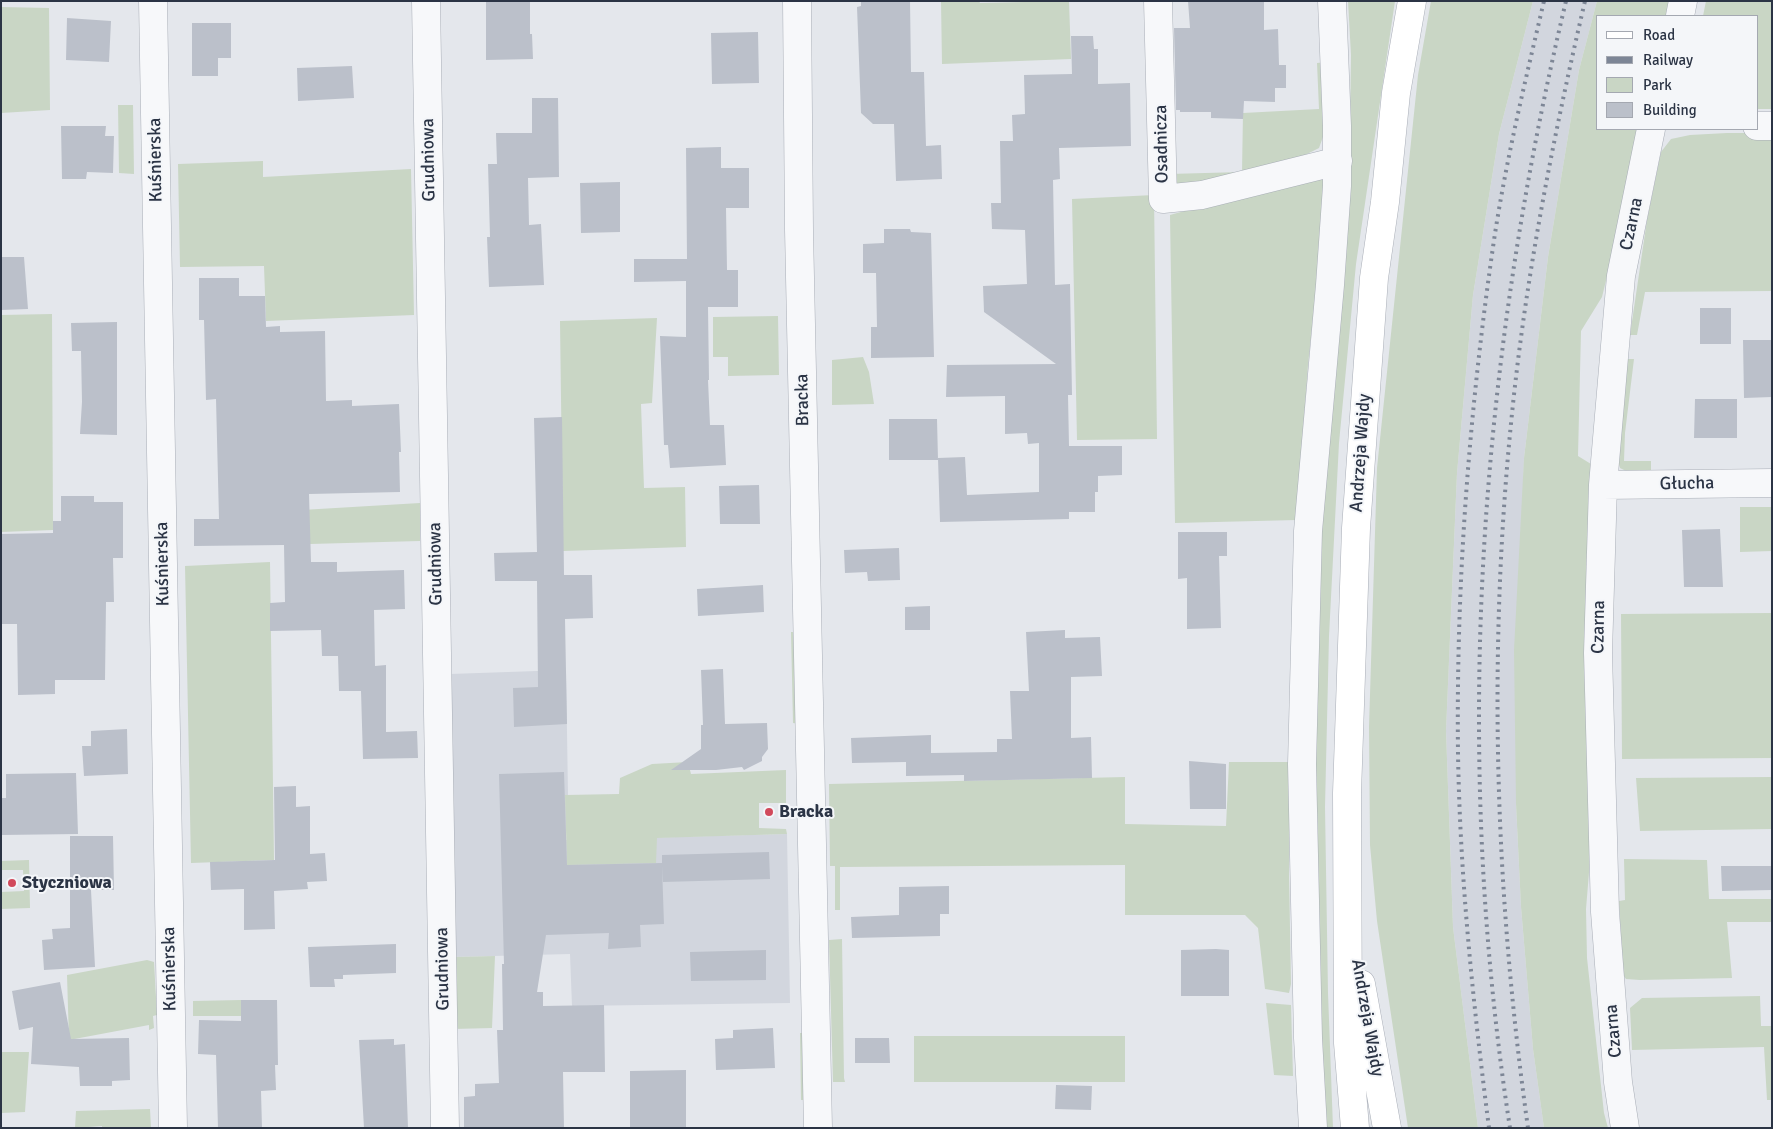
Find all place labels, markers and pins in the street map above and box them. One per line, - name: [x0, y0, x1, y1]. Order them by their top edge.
- place label: Bracka: [779, 801, 833, 823]
- marker: Bracka: [763, 806, 775, 818]
- place label: Styczniowa: [22, 872, 112, 894]
- marker: Styczniowa: [6, 877, 18, 889]

